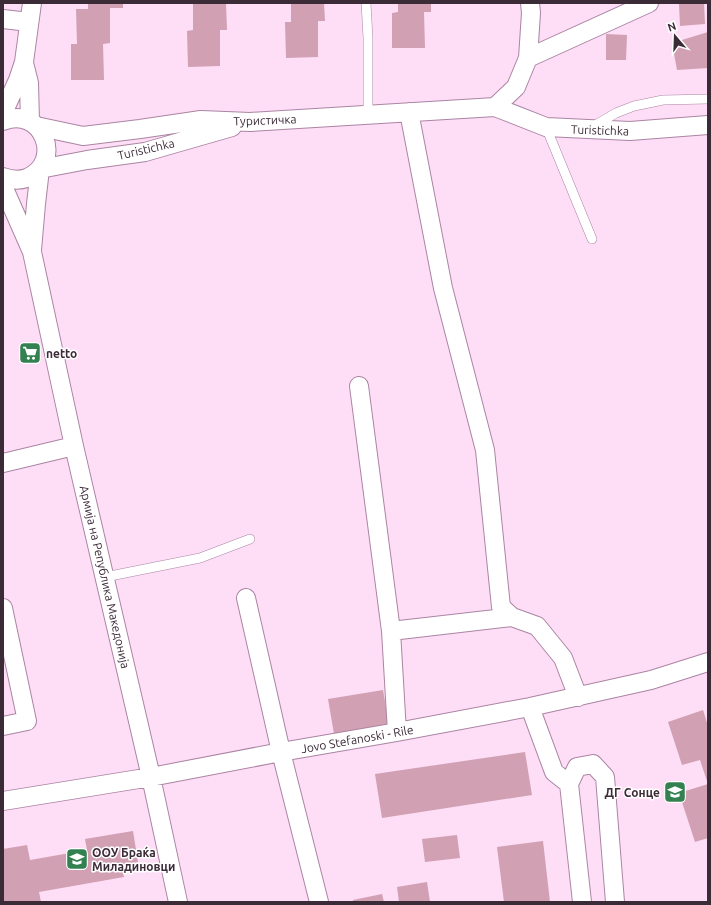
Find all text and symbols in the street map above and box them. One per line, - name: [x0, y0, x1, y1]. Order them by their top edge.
- north arrow: [655, 16, 695, 56]
- text: N: [666, 20, 678, 34]
- street label: Туристичка: [233, 112, 297, 128]
- street label: Turistichka: [571, 122, 629, 138]
- street label: Turistichka: [116, 136, 176, 162]
- supermarket icon: netto: [17, 340, 43, 366]
- place label: netto: [46, 347, 77, 360]
- street label: Армија на Република Македонија: [78, 484, 132, 670]
- street label: Jovo Stefanoski - Rile: [300, 723, 414, 755]
- school or university icon: ДГ Сонце: [662, 779, 688, 805]
- place label: ДГ Сонце: [605, 786, 660, 799]
- school or university icon: ООУ Браќа Миладиновци: [64, 846, 90, 872]
- place label: ООУ Браќа Миладиновци: [92, 846, 175, 873]

